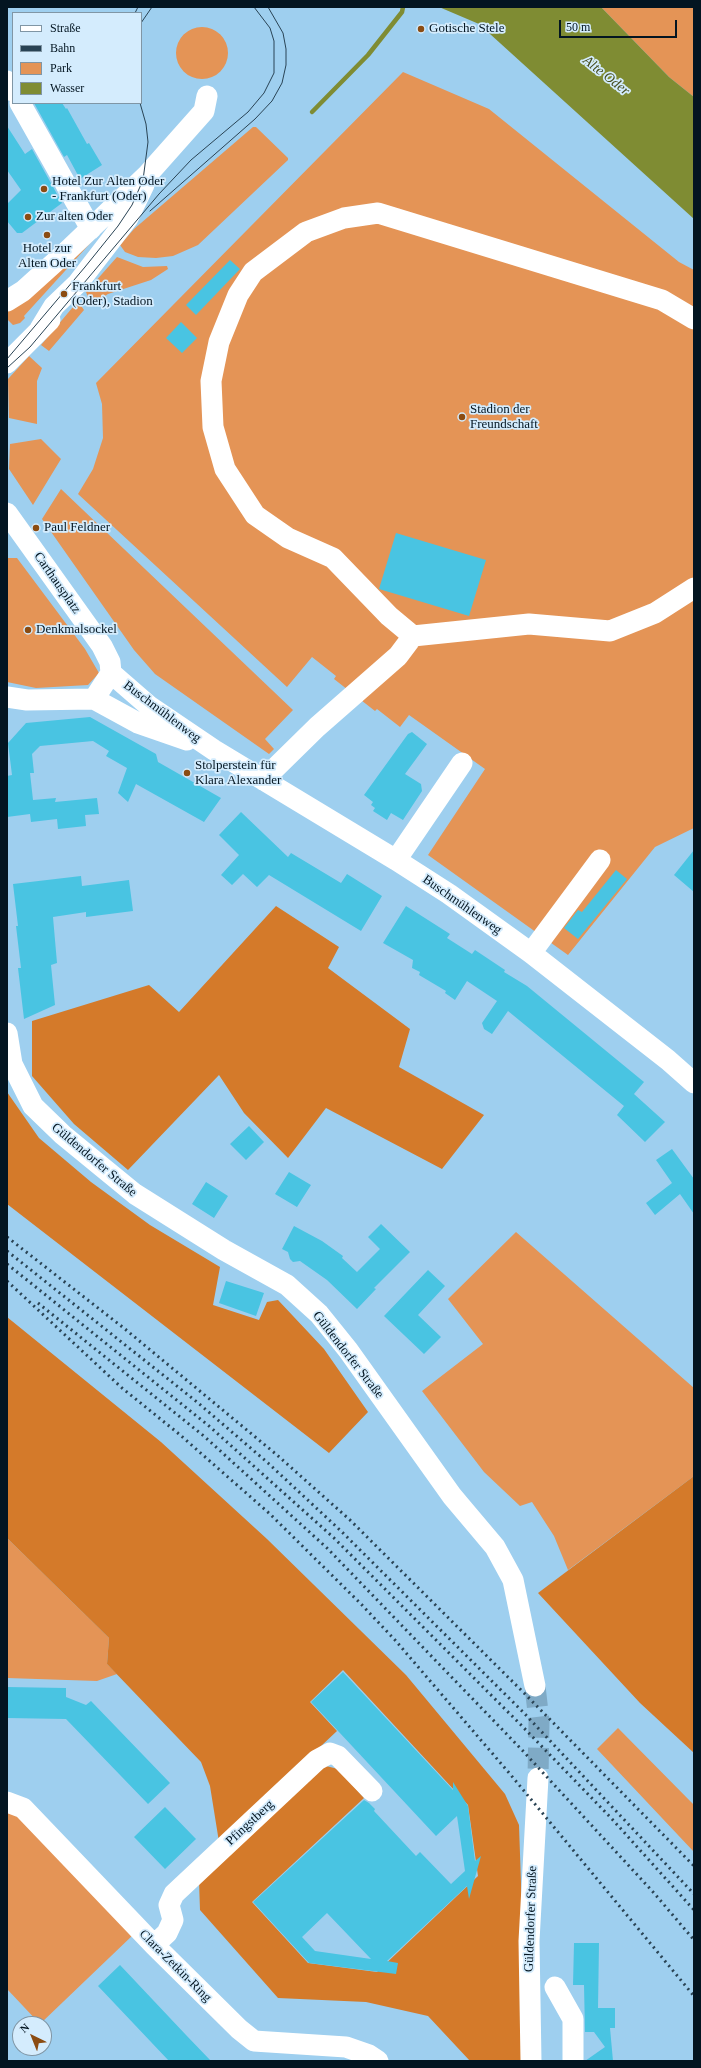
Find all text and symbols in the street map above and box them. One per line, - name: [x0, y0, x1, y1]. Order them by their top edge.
- legend: [12, 12, 142, 104]
- scale bar: [561, 12, 679, 38]
- text: 50 m: [566, 20, 590, 34]
- text: Straße: [50, 21, 81, 35]
- place label: Gotische Stele: [429, 21, 504, 37]
- marker: Gotische Stele: [416, 24, 426, 34]
- text: Bahn: [50, 41, 75, 55]
- water label: Alte Oder: [579, 53, 633, 99]
- text: Park: [50, 61, 72, 75]
- text: Wasser: [50, 81, 84, 95]
- place label: Hotel Zur Alten Oder - Frankfurt (Oder): [52, 174, 164, 205]
- marker: Hotel Zur Alten Oder - Frankfurt (Oder): [39, 184, 49, 194]
- place label: Zur alten Oder: [36, 209, 113, 225]
- marker: Zur alten Oder: [23, 212, 33, 222]
- marker: Hotel zur Alten Oder: [42, 230, 52, 240]
- place label: Hotel zur Alten Oder: [18, 241, 76, 272]
- place label: Frankfurt (Oder), Stadion: [72, 279, 153, 310]
- marker: Frankfurt (Oder), Stadion: [59, 289, 69, 299]
- place label: Stadion der Freundschaft: [470, 402, 538, 433]
- marker: Stadion der Freundschaft: [457, 412, 467, 422]
- place label: Paul Feldner: [44, 520, 110, 536]
- marker: Paul Feldner: [31, 523, 41, 533]
- street label: Carthausplatz: [30, 549, 84, 617]
- place label: Denkmalsockel: [36, 622, 117, 638]
- marker: Denkmalsockel: [23, 625, 33, 635]
- street label: Buschmühlenweg: [120, 678, 204, 746]
- place label: Stolperstein für Klara Alexander: [195, 758, 281, 789]
- marker: Stolperstein für Klara Alexander: [182, 768, 192, 778]
- street label: Buschmühlenweg: [419, 872, 505, 938]
- street label: Güldendorfer Straße: [48, 1120, 140, 1200]
- street label: Güldendorfer Straße: [309, 1308, 387, 1402]
- street label: Pfingstberg: [223, 1797, 277, 1849]
- street label: Güldendorfer Straße: [521, 1866, 541, 1972]
- street label: Clara-Zetkin-Ring: [136, 1927, 214, 2005]
- north arrow: [12, 2016, 52, 2056]
- text: N: [17, 2021, 31, 2035]

